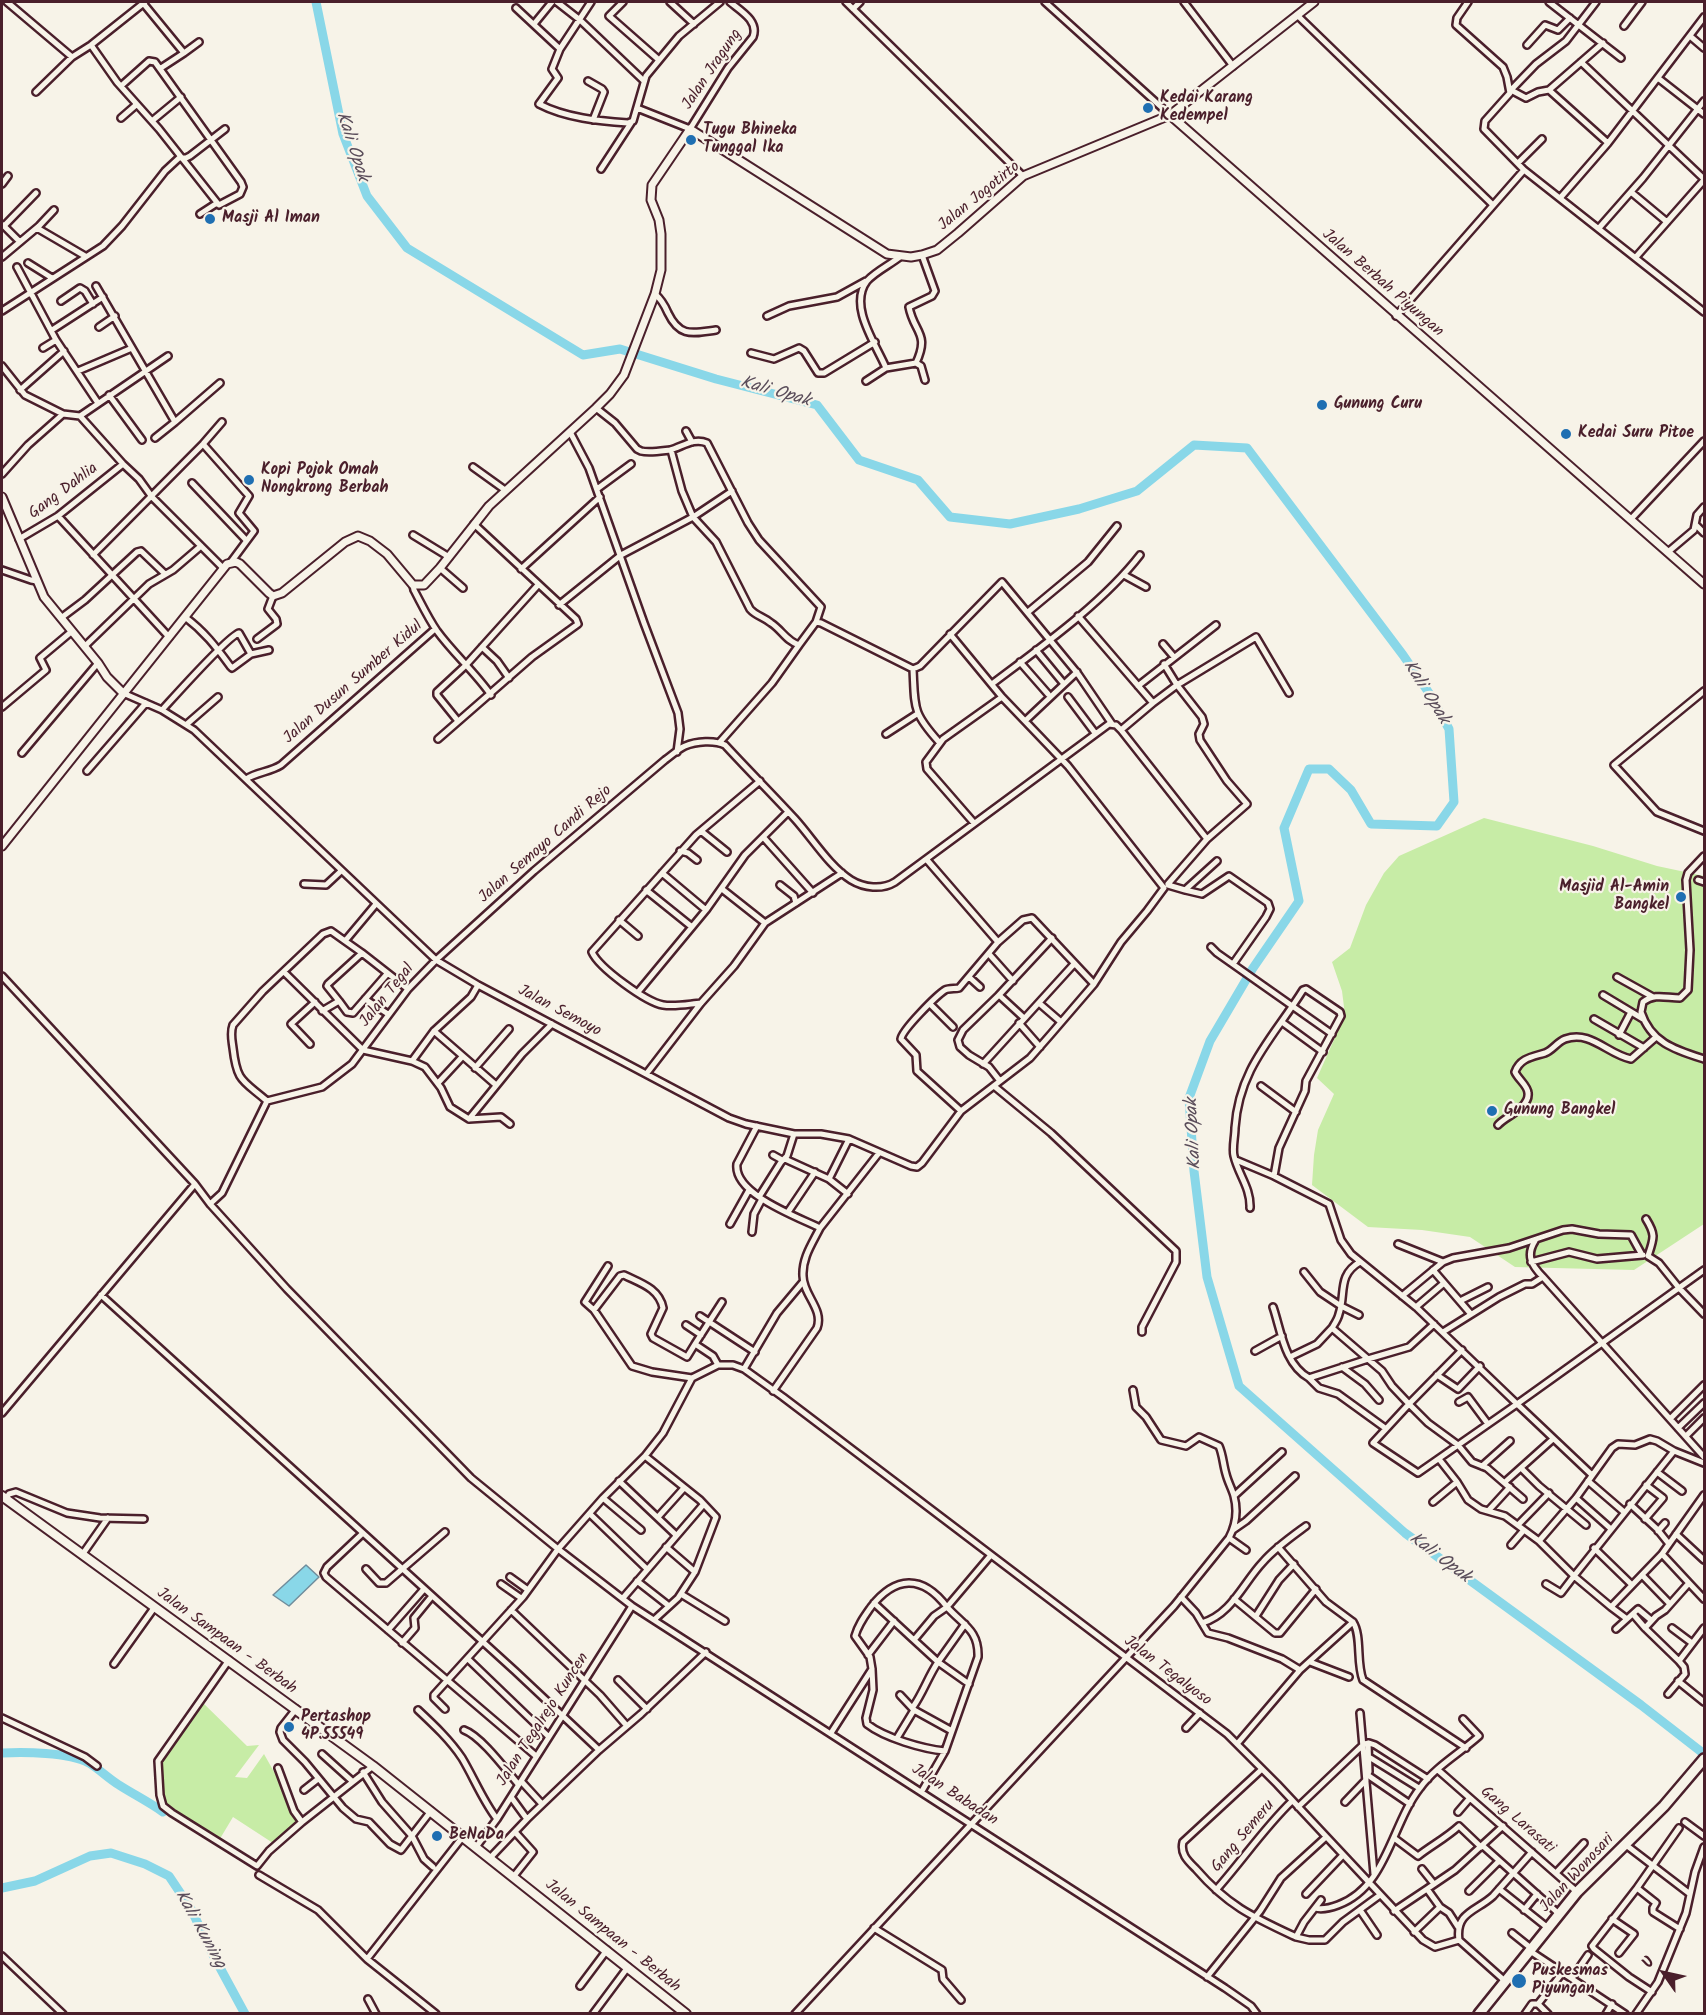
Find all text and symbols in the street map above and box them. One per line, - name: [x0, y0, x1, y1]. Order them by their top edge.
- street label: Jalan Jragung: [679, 26, 747, 114]
- place label: Kedai Karang Kedempel: [1160, 89, 1253, 127]
- marker: Kedai Karang Kedempel: [1141, 101, 1155, 115]
- water label: Kali Opak: [330, 110, 372, 184]
- place label: Tugu Bhineka Tunggal Ika: [703, 121, 797, 159]
- marker: Tugu Bhineka Tunggal Ika: [684, 133, 698, 147]
- street label: Jalan Jogotirto: [935, 158, 1025, 236]
- place label: Masji Al Iman: [222, 209, 320, 229]
- marker: Masji Al Iman: [203, 212, 217, 226]
- street label: Jalan Berbah Piyungan: [1317, 226, 1447, 342]
- water label: Kali Opak: [738, 373, 812, 413]
- place label: Gunung Curu: [1334, 395, 1422, 415]
- marker: Gunung Curu: [1315, 398, 1329, 412]
- place label: Kedai Suru Pitoe: [1578, 424, 1694, 444]
- marker: Kedai Suru Pitoe: [1559, 427, 1573, 441]
- street label: Gang Dahlia: [26, 460, 102, 524]
- place label: Kopi Pojok Omah Nongkrong Berbah: [261, 461, 388, 499]
- marker: Kopi Pojok Omah Nongkrong Berbah: [242, 473, 256, 487]
- street label: Jalan Dusun Sumber Kidul: [281, 617, 427, 749]
- water label: Kali Opak: [1397, 657, 1453, 729]
- street label: Jalan Semoyo Candi Rejo: [476, 782, 616, 908]
- place label: Masjid Al-Amin Bangkel: [1559, 878, 1669, 916]
- marker: Masjid Al-Amin Bangkel: [1674, 890, 1688, 904]
- street label: Jalan Tegal: [357, 960, 419, 1032]
- street label: Jalan Semoyo: [514, 982, 604, 1042]
- water label: Kali Opak: [1182, 1098, 1208, 1170]
- place label: Gunung Bangkel: [1504, 1101, 1615, 1121]
- marker: Gunung Bangkel: [1485, 1104, 1499, 1118]
- water label: Kali Opak: [1404, 1529, 1474, 1589]
- street label: Jalan Sampaan - Berbah: [152, 1585, 300, 1699]
- street label: Jalan Tegalyoso: [1119, 1633, 1215, 1711]
- street label: Jalan Tegalrejo Kuncen: [494, 1650, 594, 1790]
- place label: Pertashop 4P.55549: [301, 1708, 371, 1746]
- marker: Pertashop 4P.55549: [282, 1720, 296, 1734]
- street label: Jalan Babadan: [907, 1761, 1001, 1831]
- street label: Gang Larasati: [1476, 1783, 1558, 1859]
- street label: Gang Semeru: [1208, 1797, 1280, 1877]
- place label: BeNaDa: [449, 1826, 504, 1846]
- marker: BeNaDa: [430, 1829, 444, 1843]
- street label: Jalan Wonosari: [1537, 1831, 1619, 1917]
- street label: Jalan Sampaan - Berbah: [540, 1876, 684, 1998]
- water label: Kali Kuning: [169, 1887, 229, 1973]
- north arrow: [1634, 1943, 1694, 2003]
- text: U: [1636, 1952, 1662, 1974]
- place label: Puskesmas Piyungan: [1532, 1962, 1608, 2000]
- marker: Puskesmas Piyungan: [1510, 1972, 1528, 1990]

